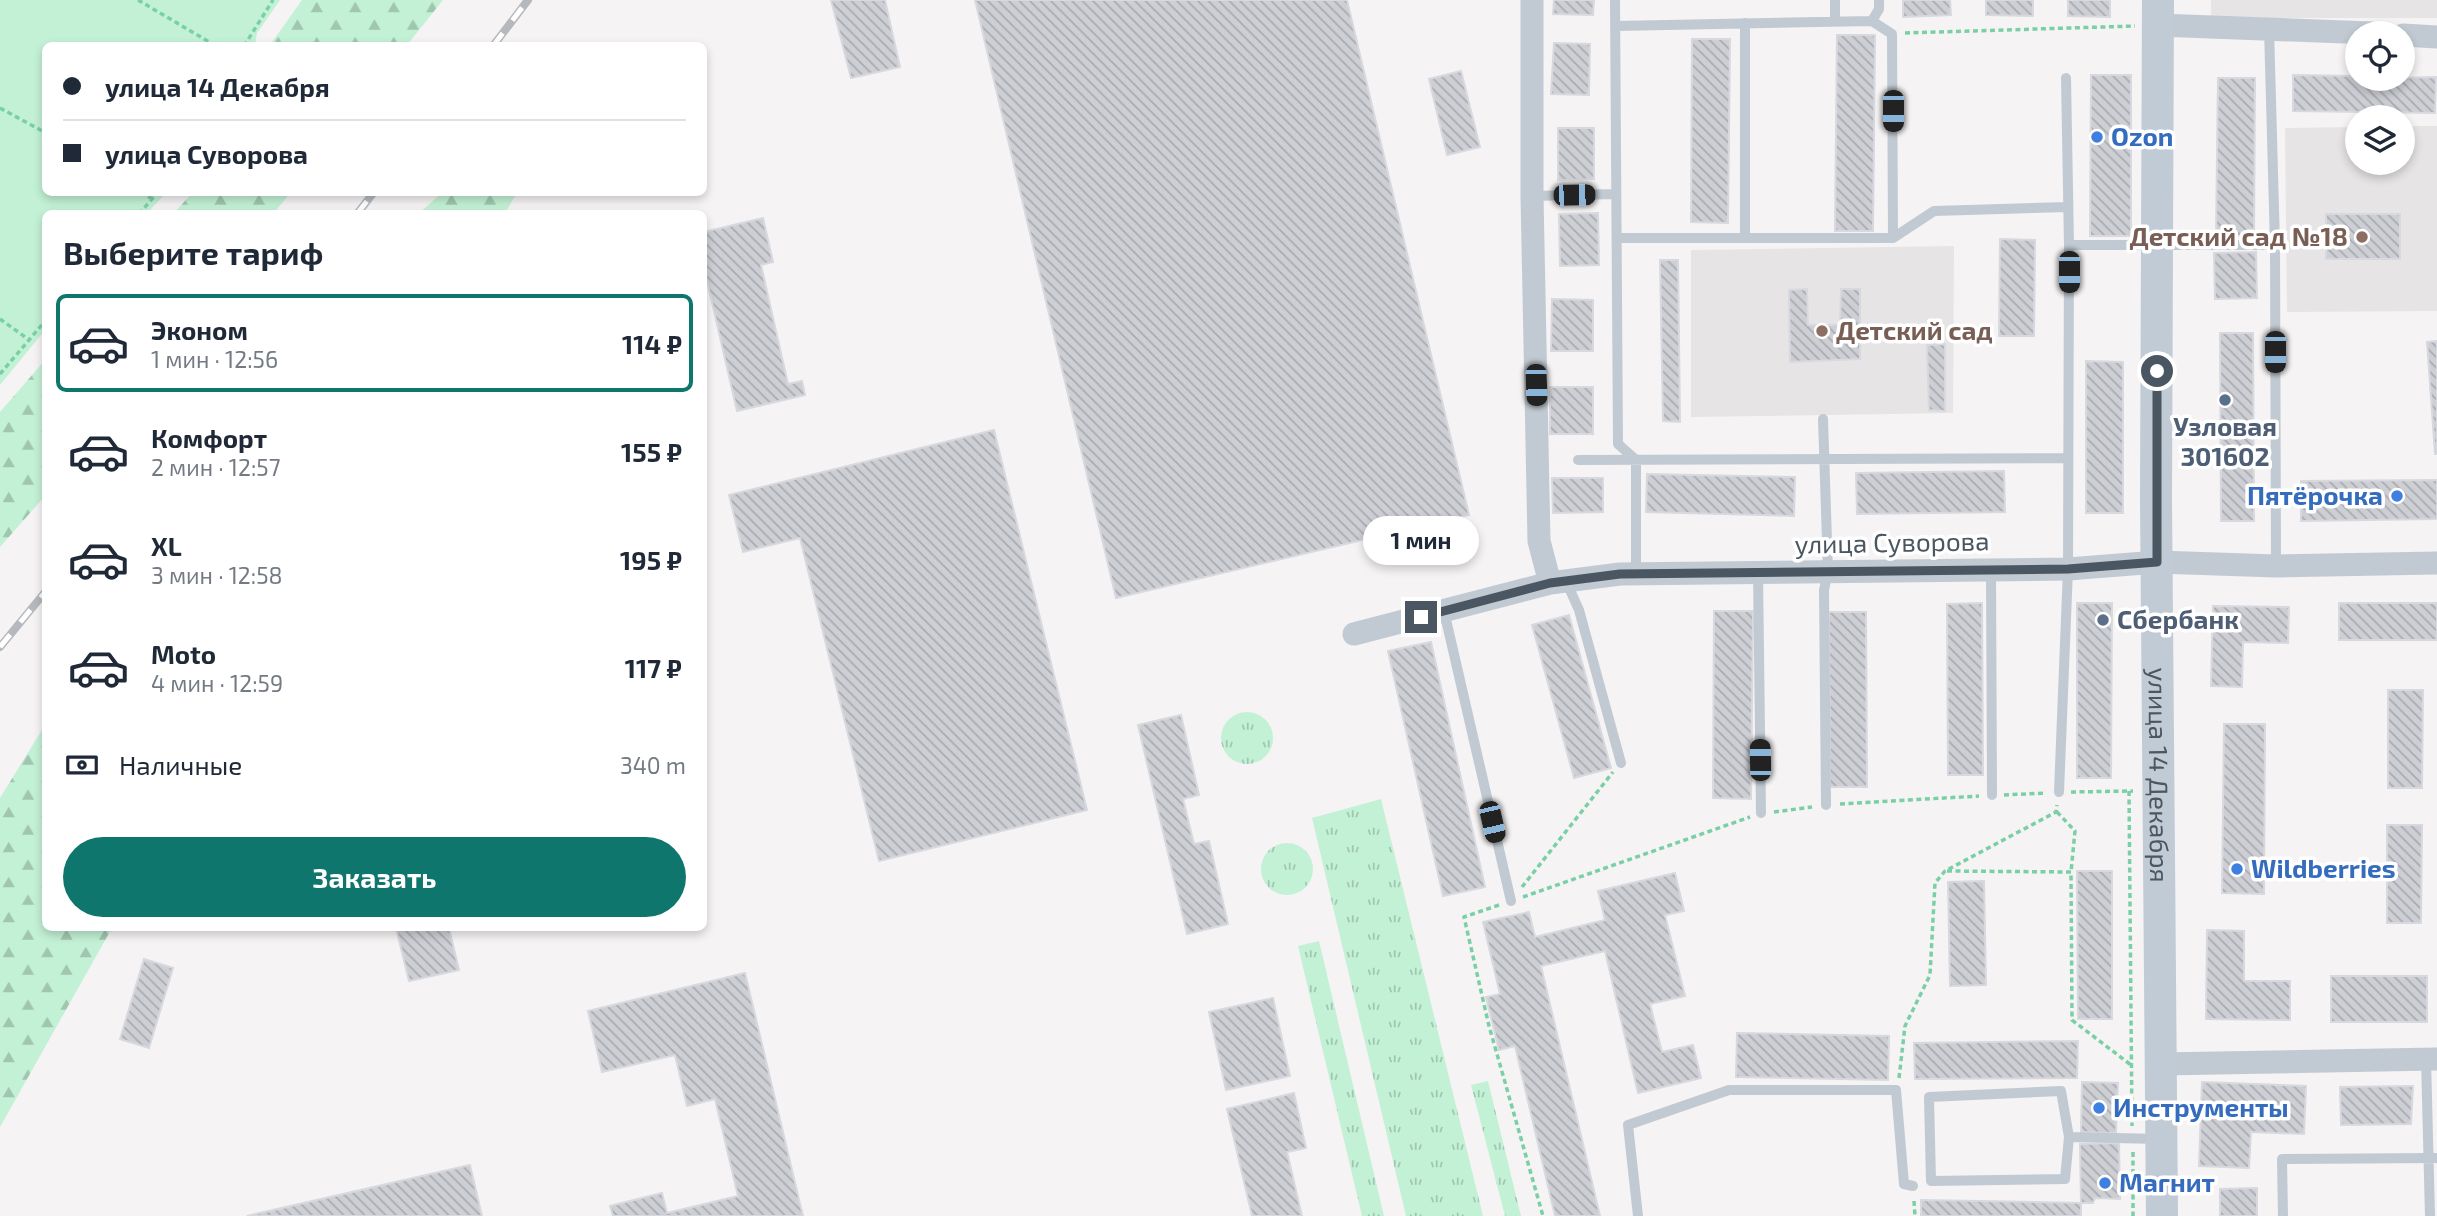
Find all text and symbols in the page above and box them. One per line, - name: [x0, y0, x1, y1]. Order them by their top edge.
- map controls: [2345, 21, 2415, 175]
- button: locate: [2345, 21, 2415, 91]
- text: улица 14 Декабря: [105, 71, 330, 102]
- car: [1883, 90, 1904, 132]
- button: layers: [2345, 105, 2415, 175]
- place label: Ozon: [2111, 120, 2173, 151]
- marker: Ozon: [2089, 129, 2105, 145]
- text: улица Суворова: [105, 138, 308, 169]
- car: [1553, 184, 1596, 206]
- place label: Детский сад №18: [2129, 220, 2348, 251]
- marker: Детский сад №18: [2354, 229, 2370, 245]
- text: Выберите тариф: [63, 233, 323, 271]
- car: [2059, 251, 2080, 293]
- icon: car: [67, 312, 130, 375]
- text: Эконом: [151, 314, 248, 345]
- place label: Детский сад: [1836, 314, 1993, 345]
- marker: Детский сад: [1814, 323, 1830, 339]
- text: 114 ₽: [622, 328, 682, 359]
- car: [2265, 331, 2286, 373]
- text: 1 мин · 12:56: [151, 345, 278, 373]
- route start: [2141, 355, 2173, 387]
- car: [1525, 364, 1548, 406]
- marker: Узловая 301602: [2217, 392, 2233, 408]
- place label: Узловая 301602: [2173, 410, 2277, 471]
- icon: car: [67, 420, 130, 483]
- text: Комфорт: [151, 422, 267, 453]
- text: 155 ₽: [621, 436, 682, 467]
- text: 2 мин · 12:57: [151, 453, 280, 481]
- place label: Пятёрочка: [2247, 479, 2383, 510]
- marker: Пятёрочка: [2389, 488, 2405, 504]
- callout: 1 мин: [1363, 516, 1479, 564]
- street label: улица Суворова: [1794, 524, 1990, 560]
- text: 1 мин: [1391, 526, 1451, 554]
- icon: car: [67, 528, 130, 591]
- text: XL: [151, 530, 182, 561]
- text: 195 ₽: [620, 544, 682, 575]
- text: 3 мин · 12:58: [151, 561, 283, 589]
- route end: [1405, 601, 1437, 633]
- place label: Сбербанк: [2117, 603, 2239, 634]
- marker: Сбербанк: [2095, 612, 2111, 628]
- icon: car: [67, 636, 130, 699]
- text: Moto: [151, 638, 216, 669]
- text: 117 ₽: [625, 652, 682, 683]
- street label: улица 14 Декабря: [2142, 667, 2176, 883]
- text: 4 мин · 12:59: [151, 669, 283, 697]
- car: [1750, 739, 1771, 781]
- icon: cash: [63, 746, 101, 784]
- text: Наличные: [119, 749, 242, 780]
- text: 340 m: [620, 751, 686, 779]
- car: [1478, 799, 1507, 845]
- button: Заказать: [63, 837, 686, 917]
- place label: Wildberries: [2251, 852, 2396, 883]
- marker: Wildberries: [2229, 861, 2245, 877]
- place label: Инструменты: [2113, 1091, 2289, 1122]
- marker: Инструменты: [2091, 1100, 2107, 1116]
- place label: Магнит: [2119, 1166, 2215, 1197]
- marker: Магнит: [2097, 1175, 2113, 1191]

